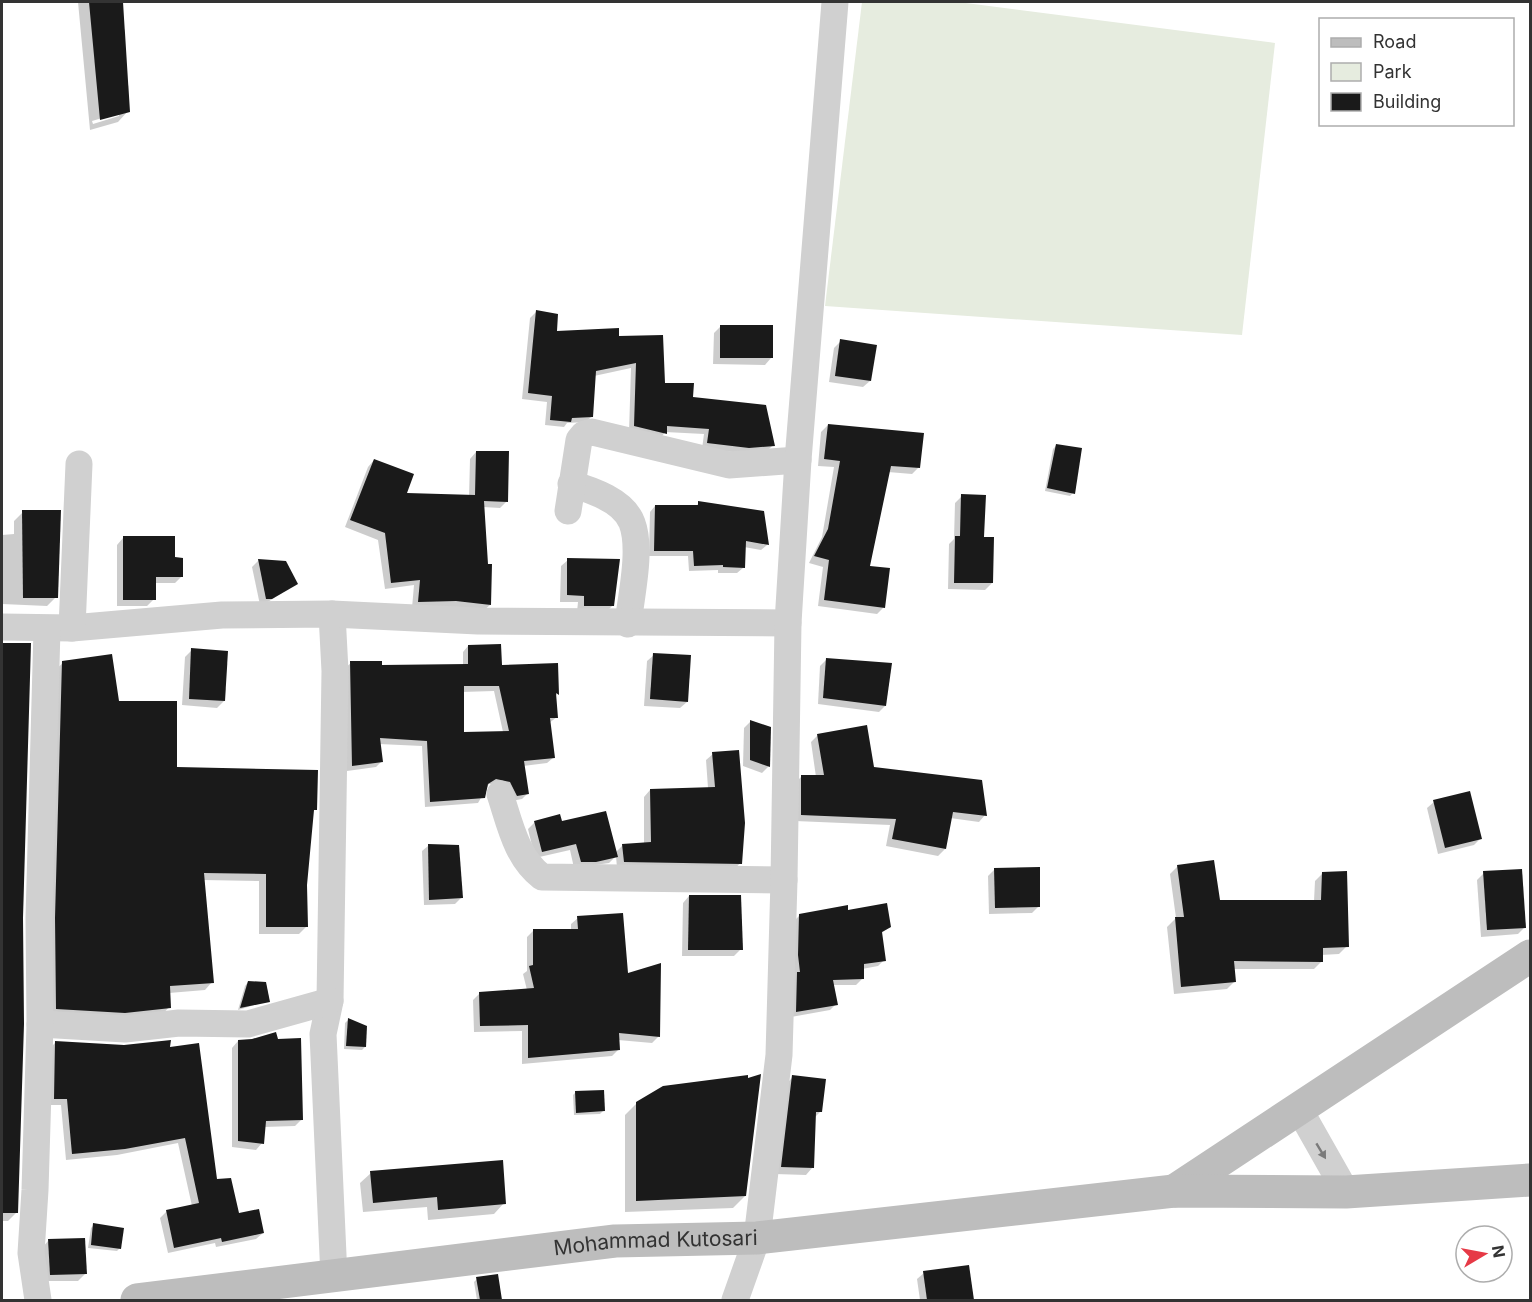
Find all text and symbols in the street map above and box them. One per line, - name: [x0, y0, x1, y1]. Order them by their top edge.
- legend: [1319, 18, 1514, 126]
- text: Road: [1373, 31, 1416, 52]
- text: Park: [1373, 61, 1412, 82]
- text: Building: [1373, 91, 1441, 112]
- one-way arrow: [1316, 1143, 1327, 1159]
- north arrow: [1454, 1224, 1514, 1284]
- street label: Mohammad Kutosari: [552, 1225, 758, 1260]
- text: N: [1488, 1244, 1510, 1259]

